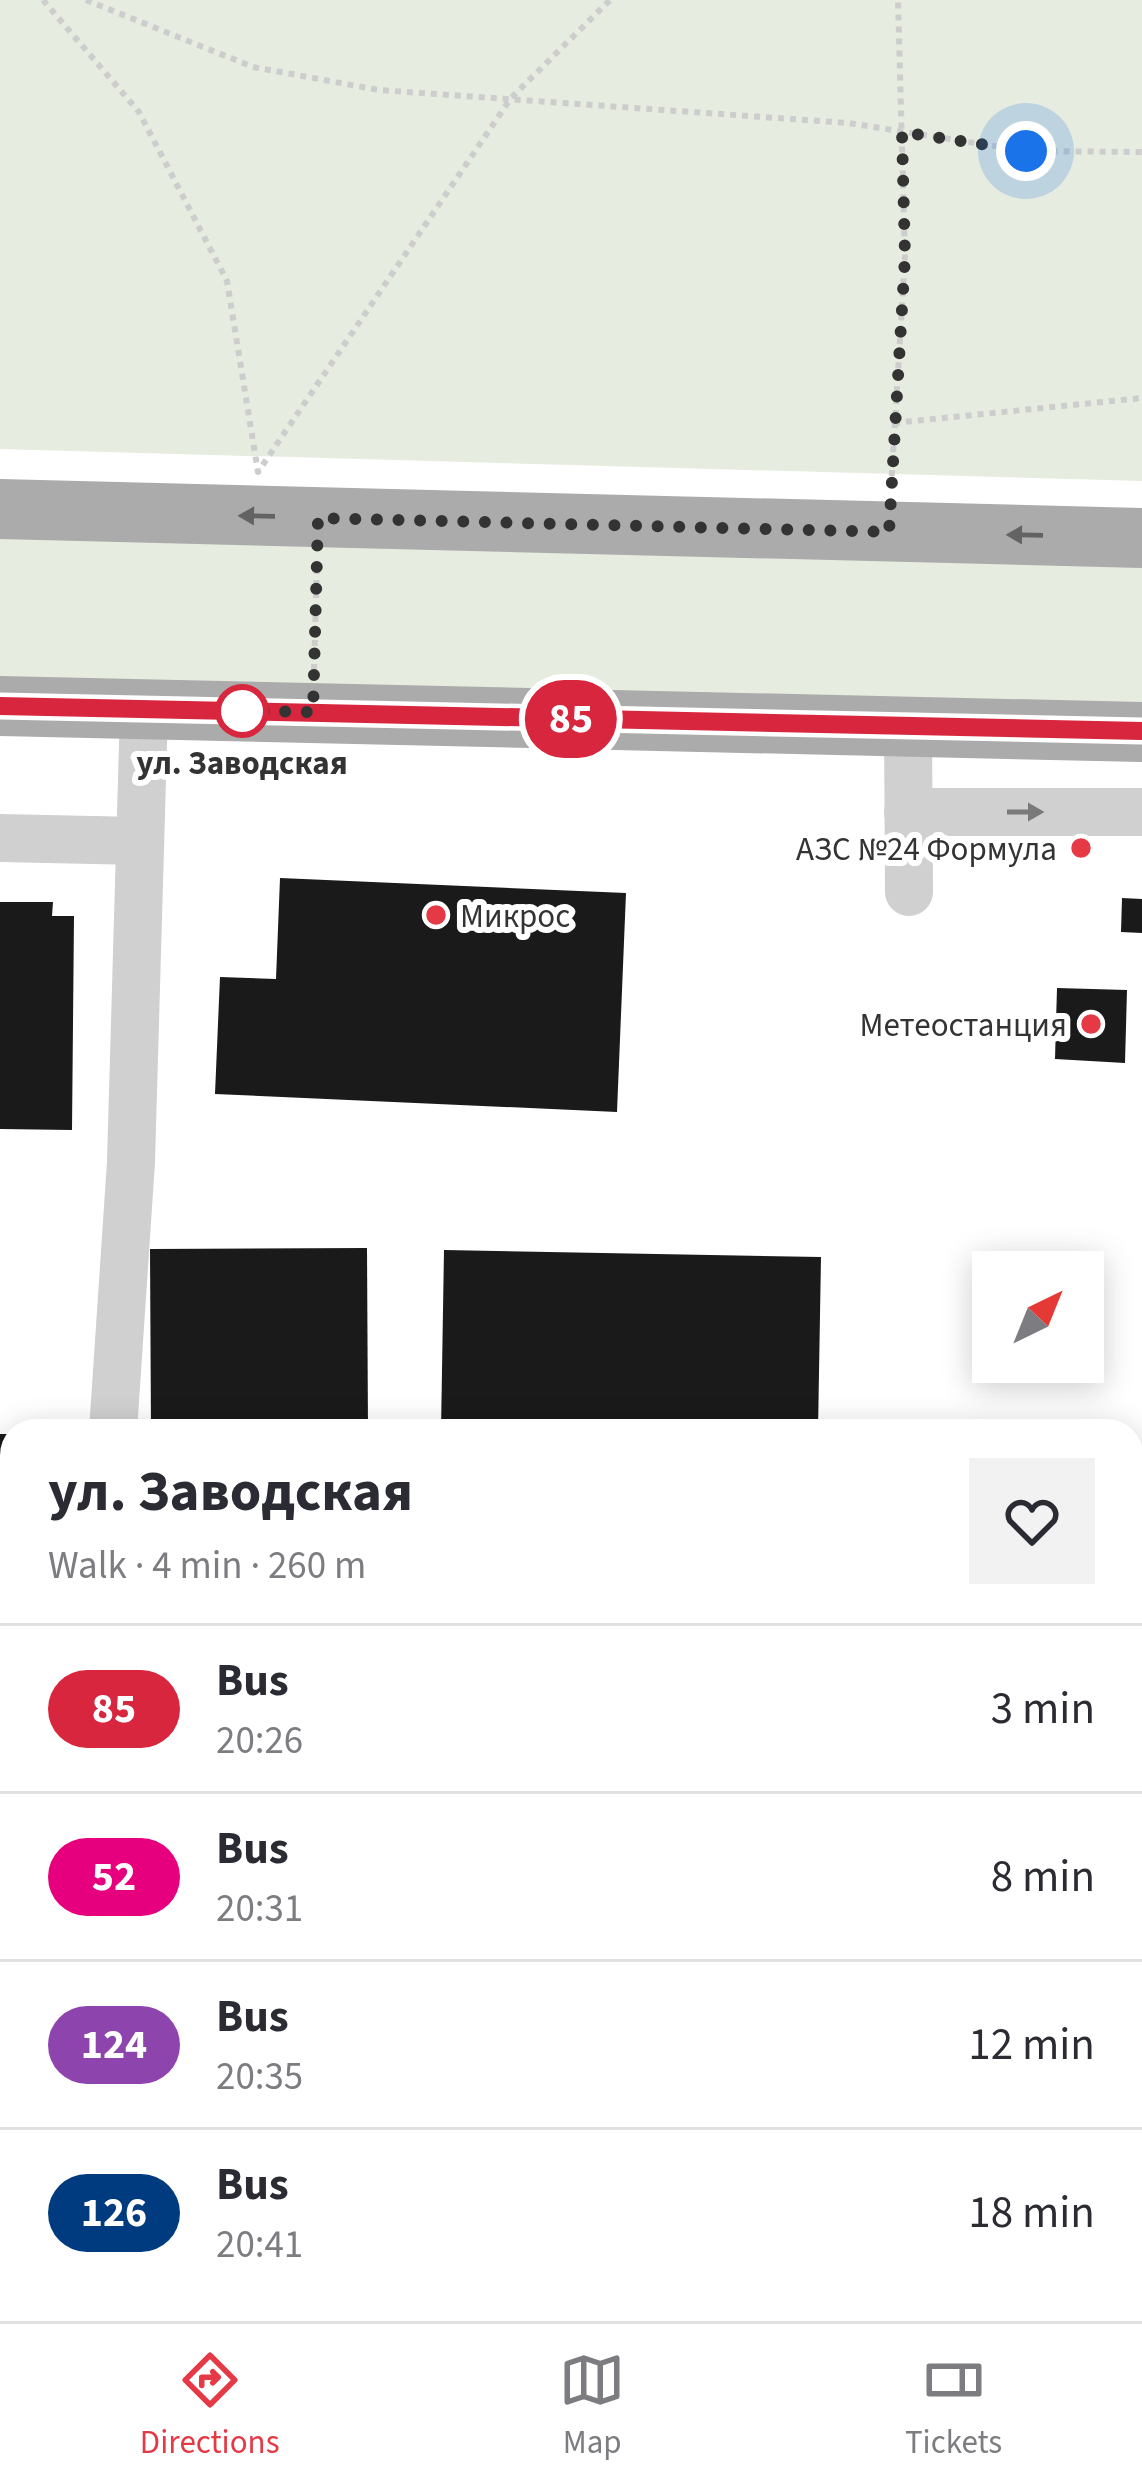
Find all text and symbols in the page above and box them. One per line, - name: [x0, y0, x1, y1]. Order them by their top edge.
- your location: [996, 121, 1056, 181]
- one-way arrow: [237, 506, 275, 525]
- one-way arrow: [1005, 525, 1043, 544]
- line badge: 85: [517, 680, 625, 758]
- marker: ул. Заводская: [217, 686, 267, 736]
- text: 85: [549, 689, 593, 749]
- place label: ул. Заводская: [136, 740, 348, 787]
- one-way arrow: [1007, 802, 1045, 822]
- place label: АЗС №24 Формула: [796, 826, 1057, 873]
- marker: АЗС №24 Формула: [1068, 835, 1094, 861]
- place label: Микрос: [460, 893, 570, 940]
- marker: Микрос: [423, 902, 449, 928]
- place label: Метеостанция: [860, 1002, 1067, 1049]
- marker: Метеостанция: [1078, 1011, 1104, 1037]
- north arrow: [972, 1251, 1104, 1383]
- map controls: [972, 1251, 1104, 1383]
- text: ул. Заводская: [48, 1452, 413, 1533]
- button: heart: [969, 1458, 1095, 1584]
- text: Walk · 4 min · 260 m: [48, 1538, 366, 1594]
- text: Bus: [216, 1649, 289, 1713]
- text: 3 min: [991, 1677, 1095, 1741]
- text: 85: [92, 1679, 136, 1739]
- text: 20:26: [216, 1713, 303, 1769]
- text: Bus: [216, 1817, 289, 1881]
- text: 8 min: [991, 1845, 1095, 1909]
- text: 52: [92, 1847, 136, 1907]
- text: 20:31: [216, 1881, 303, 1937]
- text: Bus: [216, 1985, 289, 2049]
- text: 12 min: [968, 2013, 1095, 2077]
- text: 124: [81, 2015, 147, 2075]
- text: 20:35: [216, 2049, 303, 2105]
- text: Bus: [216, 2153, 289, 2217]
- text: 18 min: [968, 2181, 1095, 2245]
- text: 126: [81, 2183, 147, 2243]
- text: 20:41: [216, 2217, 303, 2273]
- tab: Directions: [140, 2347, 280, 2466]
- tab: Map: [559, 2347, 625, 2466]
- tab: Tickets: [905, 2347, 1002, 2466]

